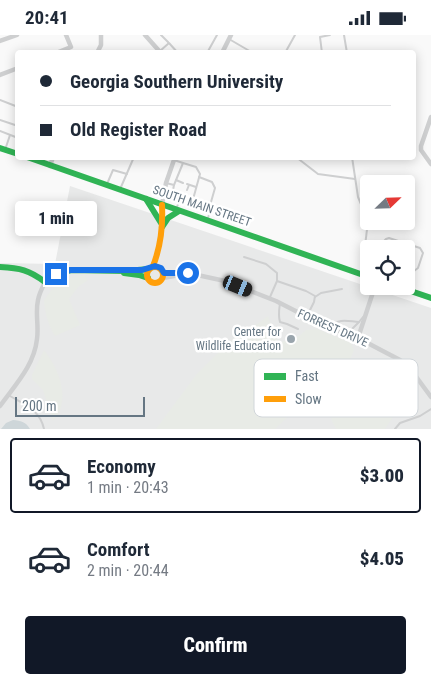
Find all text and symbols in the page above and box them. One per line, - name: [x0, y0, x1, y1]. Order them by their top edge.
- text: 20:41: [25, 6, 69, 29]
- text: Georgia Southern University: [70, 70, 283, 93]
- text: Old Register Road: [70, 118, 207, 141]
- north arrow: [360, 175, 415, 230]
- map controls: [360, 175, 415, 295]
- street label: SOUTH MAIN STREET: [151, 183, 253, 229]
- callout: 1 min: [15, 201, 97, 237]
- text: 1 min: [38, 209, 74, 228]
- button: locate: [360, 240, 415, 295]
- route start: [177, 262, 199, 284]
- route end: [45, 263, 67, 285]
- car: [221, 273, 254, 299]
- street label: FORREST DRIVE: [296, 306, 370, 350]
- place label: Center for Wildlife Education: [196, 325, 281, 353]
- marker: Center for Wildlife Education: [285, 333, 297, 345]
- legend: [254, 359, 418, 417]
- text: Fast: [295, 368, 319, 384]
- text: Slow: [295, 391, 322, 407]
- scale bar: [15, 394, 145, 417]
- text: 200 m: [22, 398, 57, 414]
- icon: car: [27, 453, 72, 498]
- text: Economy: [87, 455, 156, 478]
- text: $3.00: [360, 464, 404, 487]
- text: 1 min · 20:43: [87, 478, 169, 497]
- icon: car: [27, 536, 72, 581]
- text: Comfort: [87, 538, 150, 561]
- text: $4.05: [360, 547, 404, 570]
- text: 2 min · 20:44: [87, 561, 169, 580]
- button: Confirm: [25, 616, 406, 674]

